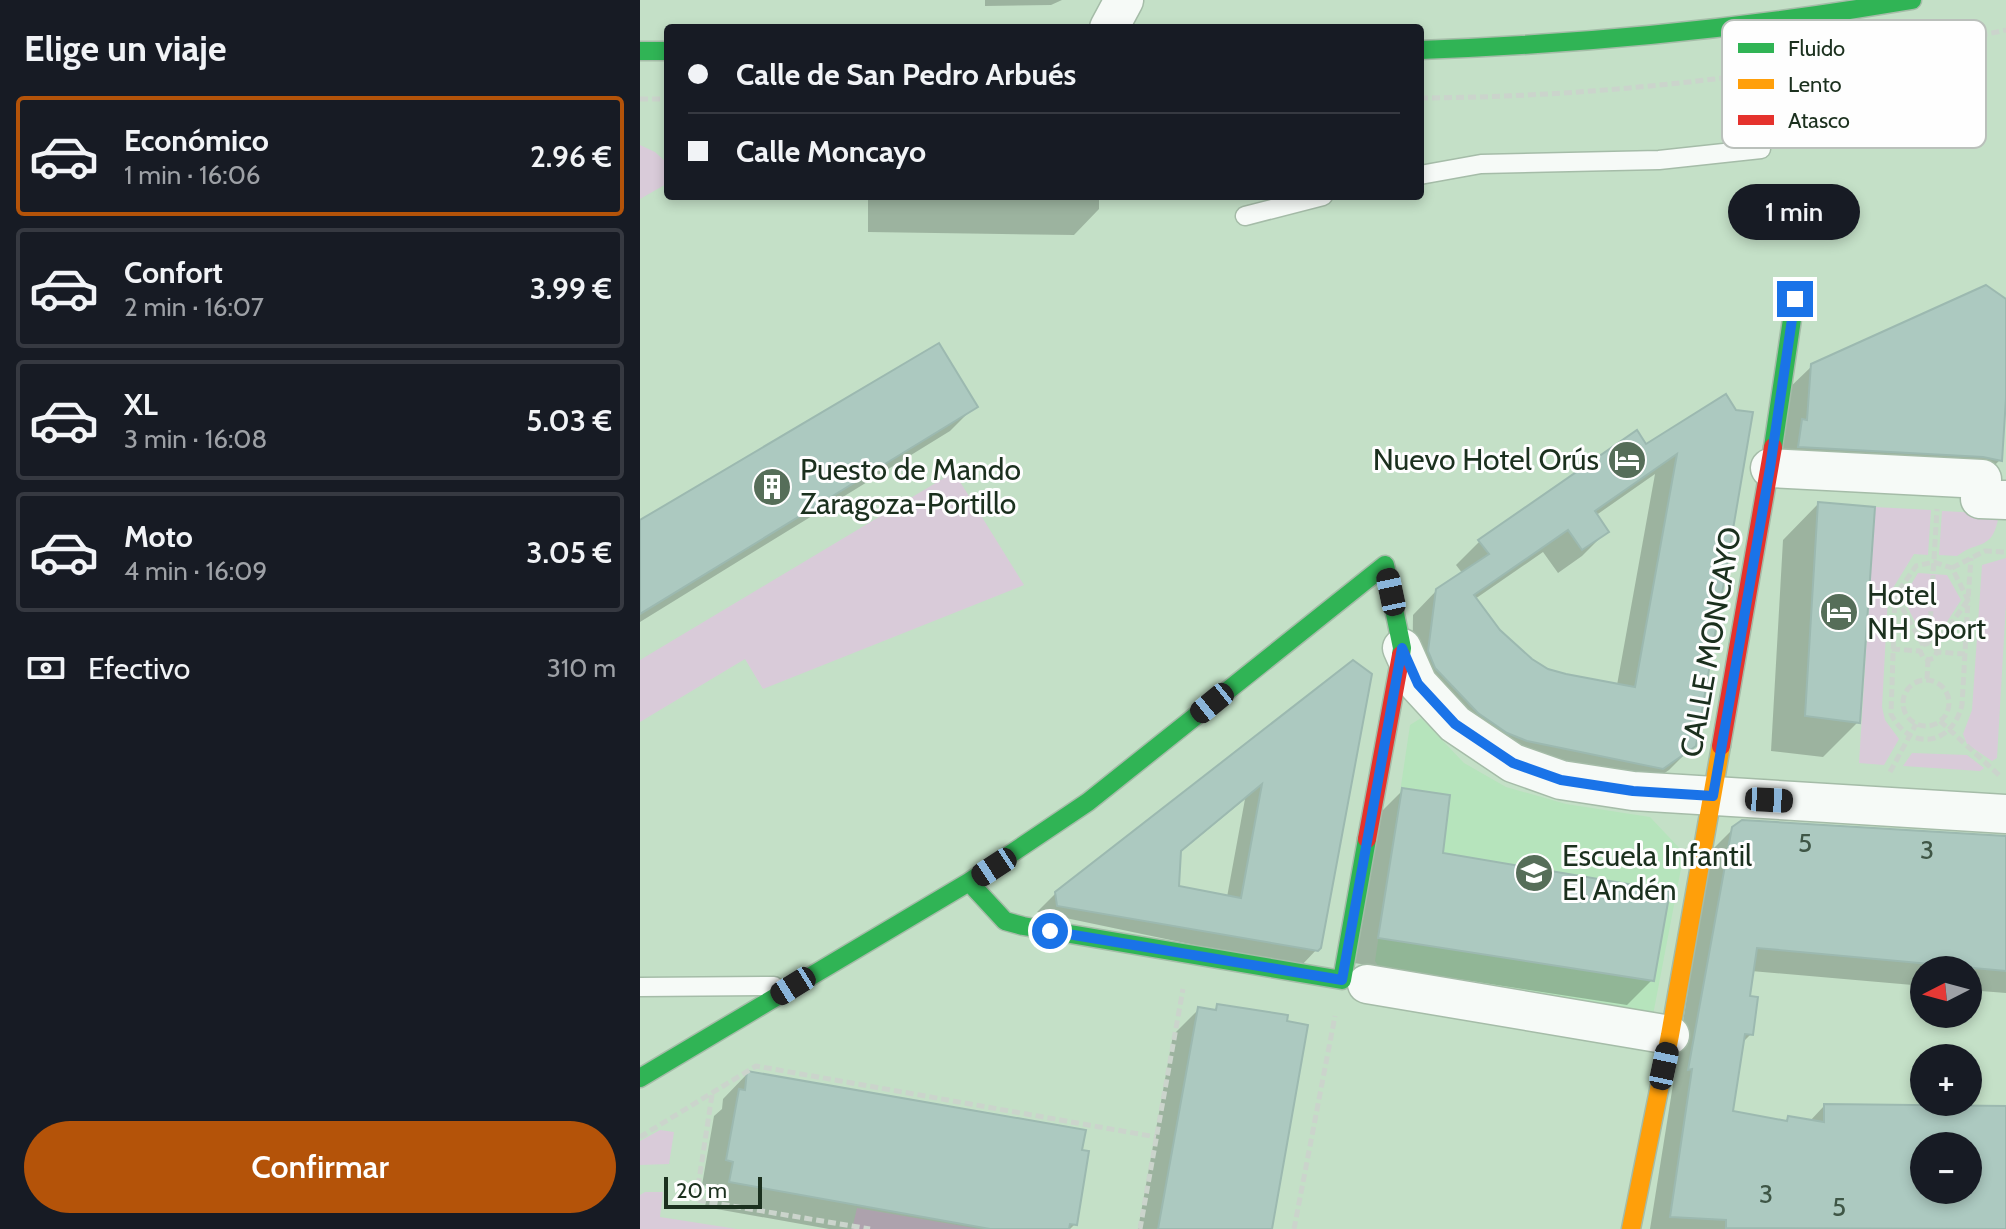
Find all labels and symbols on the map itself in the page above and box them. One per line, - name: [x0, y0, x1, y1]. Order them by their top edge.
- legend: [1722, 20, 1986, 148]
- text: Fluido: [1788, 35, 1845, 62]
- text: Lento: [1788, 71, 1842, 98]
- text: Atasco: [1788, 107, 1850, 134]
- callout: 1 min: [1729, 183, 1861, 239]
- route end: [1777, 281, 1813, 317]
- hotel icon: Nuevo Hotel Orús: [1606, 439, 1648, 481]
- place label: Nuevo Hotel Orús: [1373, 441, 1599, 478]
- place label: Puesto de Mando Zaragoza-Portillo: [800, 451, 1021, 522]
- building icon: Puesto de Mando Zaragoza-Portillo: [751, 466, 793, 508]
- street label: CALLE MONCAYO: [1672, 524, 1749, 760]
- car: [1374, 566, 1408, 618]
- place label: Hotel NH Sport: [1867, 576, 1986, 647]
- hotel icon: Hotel NH Sport: [1818, 591, 1860, 633]
- car: [1186, 679, 1238, 727]
- car: [1744, 787, 1794, 813]
- house number: 5: [1798, 827, 1812, 859]
- house number: 3: [1920, 834, 1934, 866]
- place label: Escuela Infantil El Andén: [1562, 837, 1752, 908]
- car: [967, 844, 1021, 890]
- school or university icon: Escuela Infantil El Andén: [1513, 852, 1555, 894]
- route start: [1032, 913, 1068, 949]
- north arrow: [1910, 956, 1982, 1028]
- car: [766, 963, 820, 1009]
- car: [1647, 1040, 1681, 1092]
- scale bar: [664, 1173, 762, 1209]
- house number: 3: [1759, 1178, 1773, 1210]
- house number: 5: [1832, 1191, 1846, 1223]

